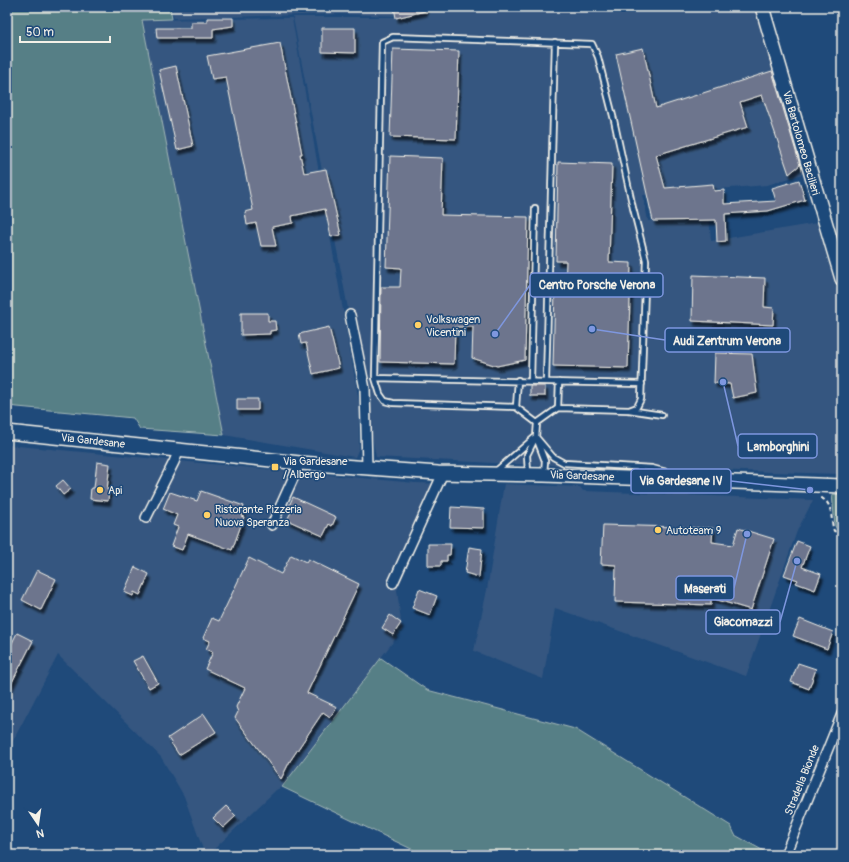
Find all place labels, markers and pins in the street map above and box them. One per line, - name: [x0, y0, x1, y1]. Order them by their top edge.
- callout: Centro Porsche Verona: [530, 273, 663, 297]
- place label: Volkswagen Vicentini: [426, 313, 480, 339]
- marker: Volkswagen Vicentini: [413, 320, 423, 330]
- callout: Audi Zentrum Verona: [665, 328, 790, 352]
- callout: Lamborghini: [738, 434, 817, 458]
- place label: Via Gardesane / Albergo: [283, 455, 348, 481]
- marker: Via Gardesane / Albergo: [270, 462, 280, 472]
- callout: Via Gardesane IV: [631, 469, 731, 493]
- place label: Api: [108, 484, 122, 497]
- marker: Api: [95, 485, 105, 495]
- place label: Ristorante Pizzeria Nuova Speranza: [215, 503, 302, 529]
- marker: Ristorante Pizzeria Nuova Speranza: [202, 510, 212, 520]
- place label: Autoteam 9: [666, 524, 722, 537]
- marker: Autoteam 9: [653, 525, 663, 535]
- callout: Maserati: [676, 576, 734, 600]
- callout: Giacomazzi: [706, 610, 780, 634]

